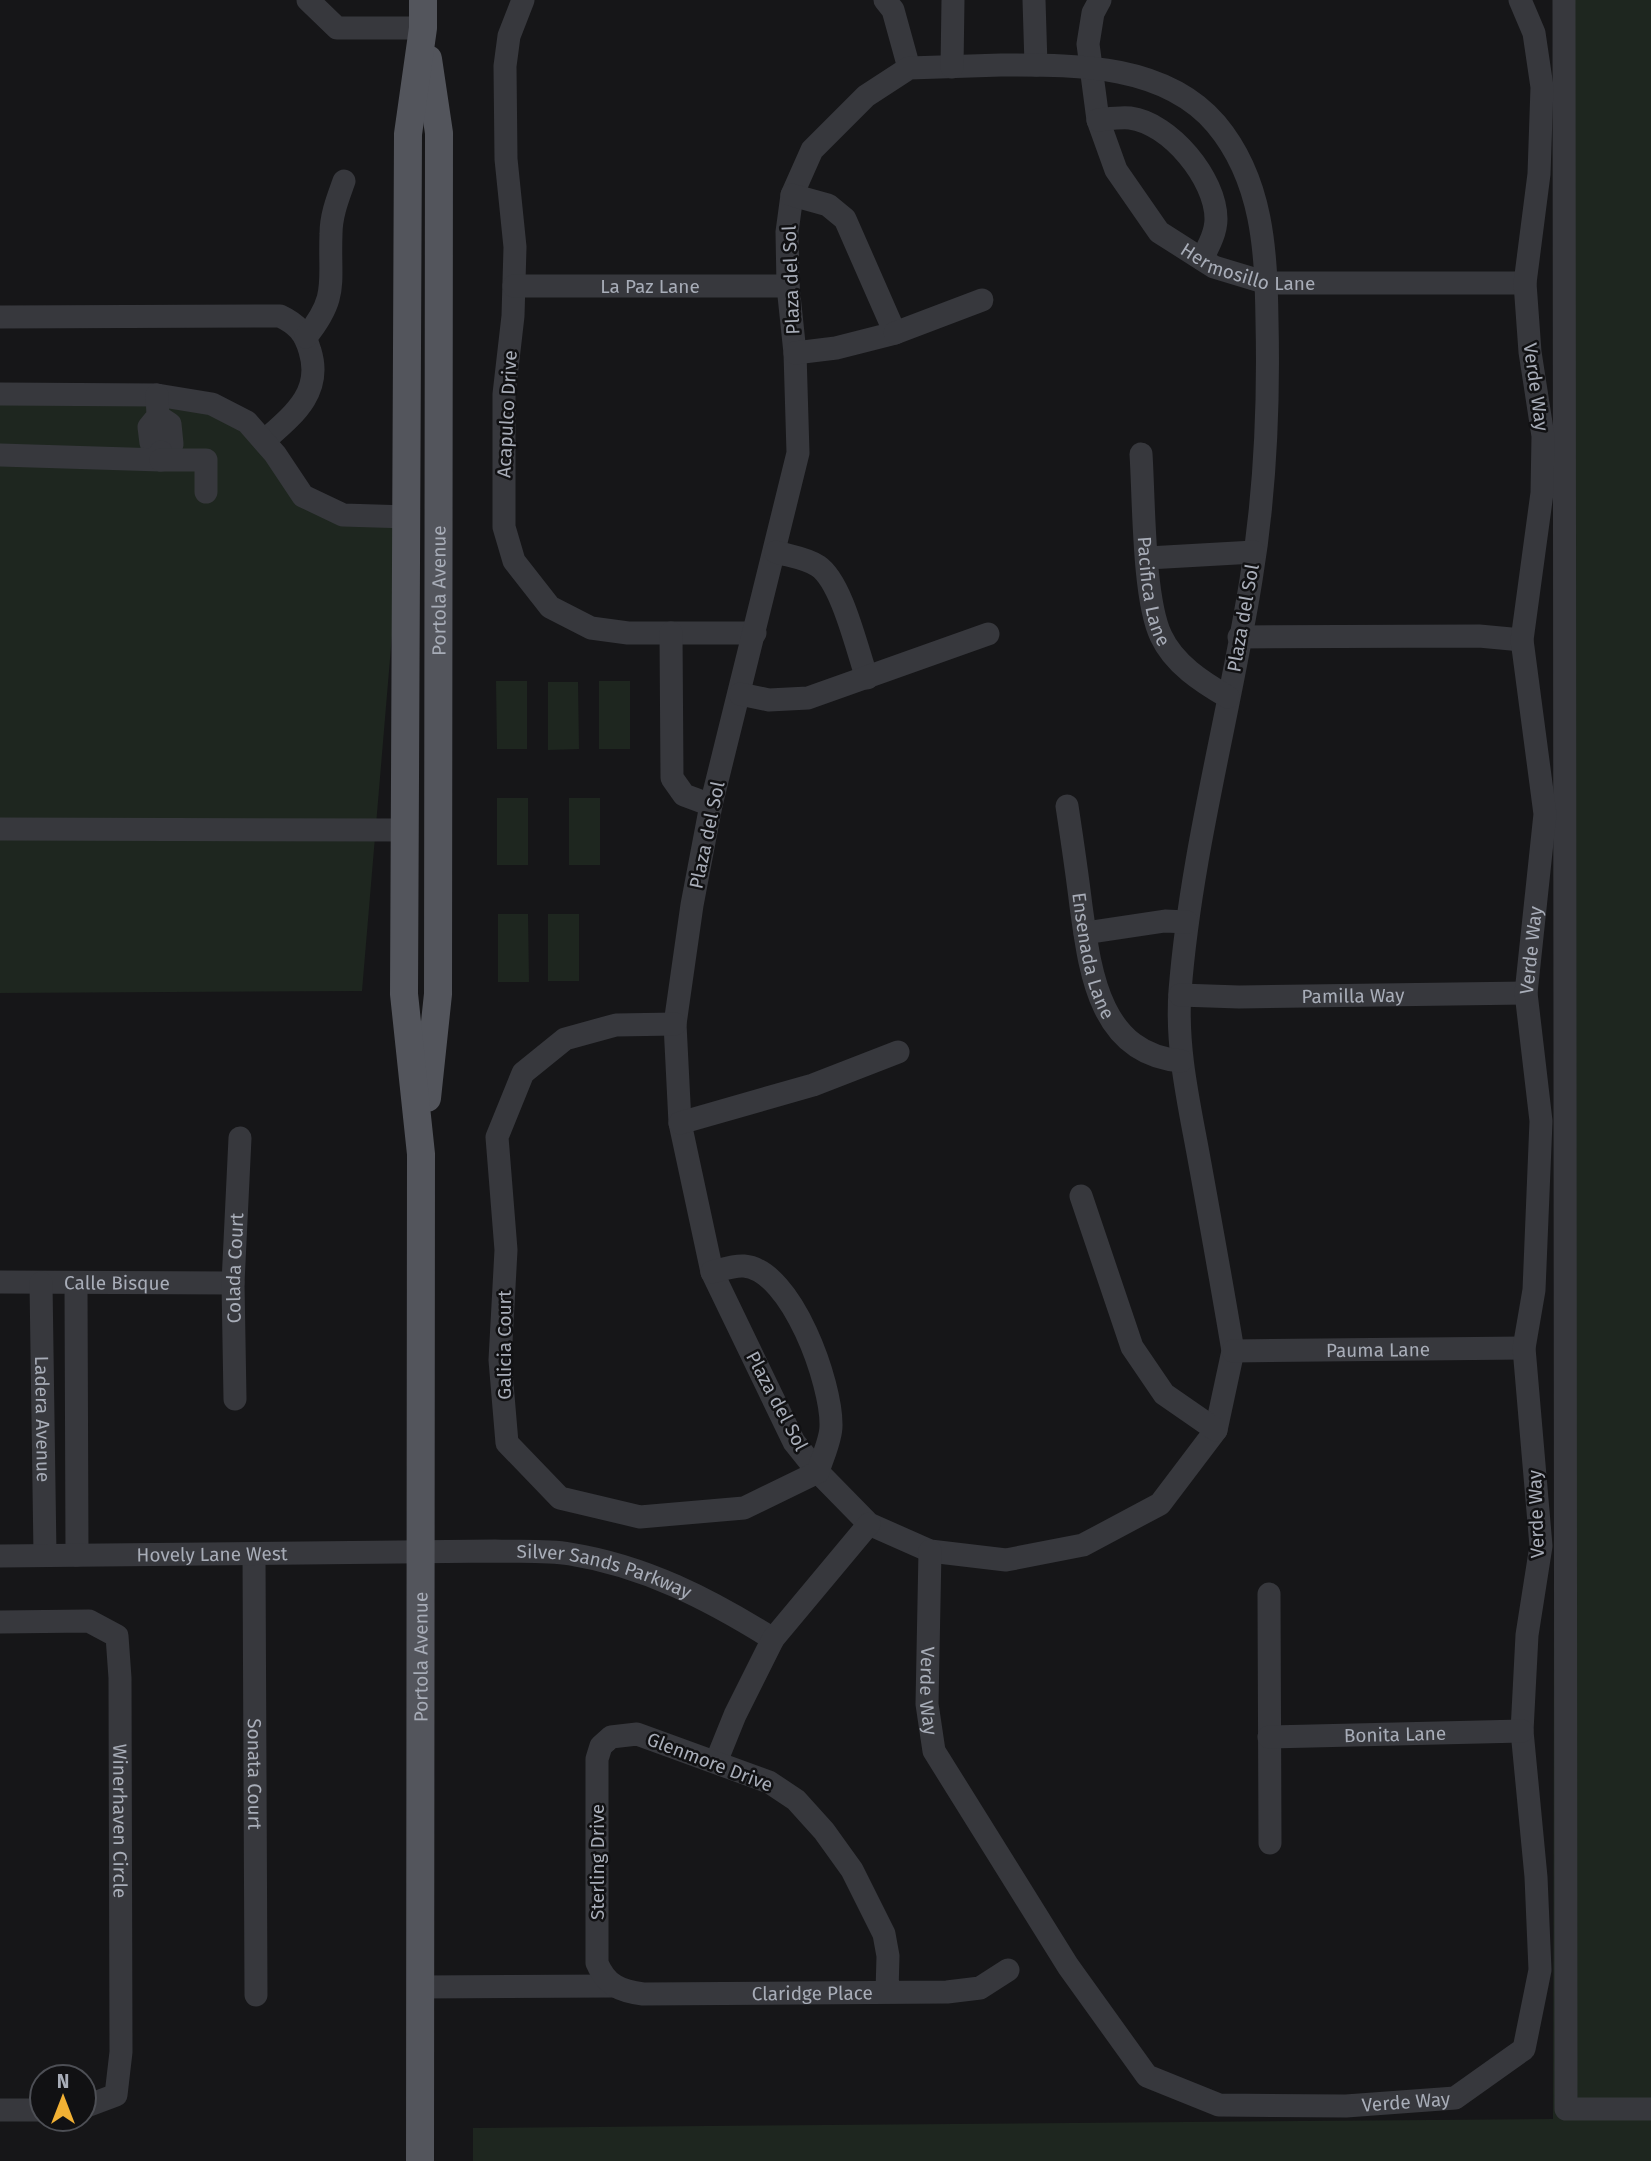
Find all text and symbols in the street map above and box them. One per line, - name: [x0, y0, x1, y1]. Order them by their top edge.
- street label: Plaza del Sol: [778, 225, 804, 335]
- street label: Hermosillo Lane: [1177, 237, 1315, 295]
- street label: La Paz Lane: [600, 275, 700, 298]
- street label: Verde Way: [1518, 342, 1554, 433]
- street label: Acapulco Drive: [492, 350, 522, 478]
- street label: Portola Avenue: [427, 525, 450, 656]
- street label: Pacifica Lane: [1133, 536, 1176, 650]
- street label: Plaza del Sol: [1222, 562, 1264, 674]
- street label: Plaza del Sol: [684, 779, 730, 891]
- street label: Ensenada Lane: [1068, 891, 1120, 1023]
- street label: Verde Way: [1514, 904, 1547, 996]
- street label: Pamilla Way: [1301, 983, 1405, 1008]
- street label: Colada Court: [221, 1212, 248, 1324]
- street label: Calle Bisque: [64, 1271, 170, 1294]
- street label: Galicia Court: [493, 1290, 516, 1400]
- street label: Pauma Lane: [1326, 1337, 1430, 1362]
- street label: Plaza del Sol: [741, 1347, 813, 1455]
- street label: Ladera Avenue: [31, 1356, 55, 1482]
- street label: Verde Way: [1523, 1469, 1549, 1559]
- street label: Silver Sands Parkway: [517, 1540, 696, 1604]
- street label: Hovely Lane West: [136, 1542, 288, 1566]
- street label: Portola Avenue: [409, 1592, 432, 1722]
- street label: Verde Way: [915, 1646, 943, 1737]
- street label: Sonata Court: [243, 1718, 267, 1830]
- street label: Bonita Lane: [1343, 1721, 1446, 1747]
- street label: Glenmore Drive: [644, 1727, 776, 1797]
- street label: Winerhaven Circle: [109, 1744, 132, 1898]
- street label: Sterling Drive: [586, 1804, 609, 1920]
- street label: Claridge Place: [752, 1981, 873, 2005]
- north arrow: [28, 2063, 98, 2133]
- text: N: [57, 2070, 69, 2093]
- street label: Verde Way: [1361, 2087, 1452, 2116]

